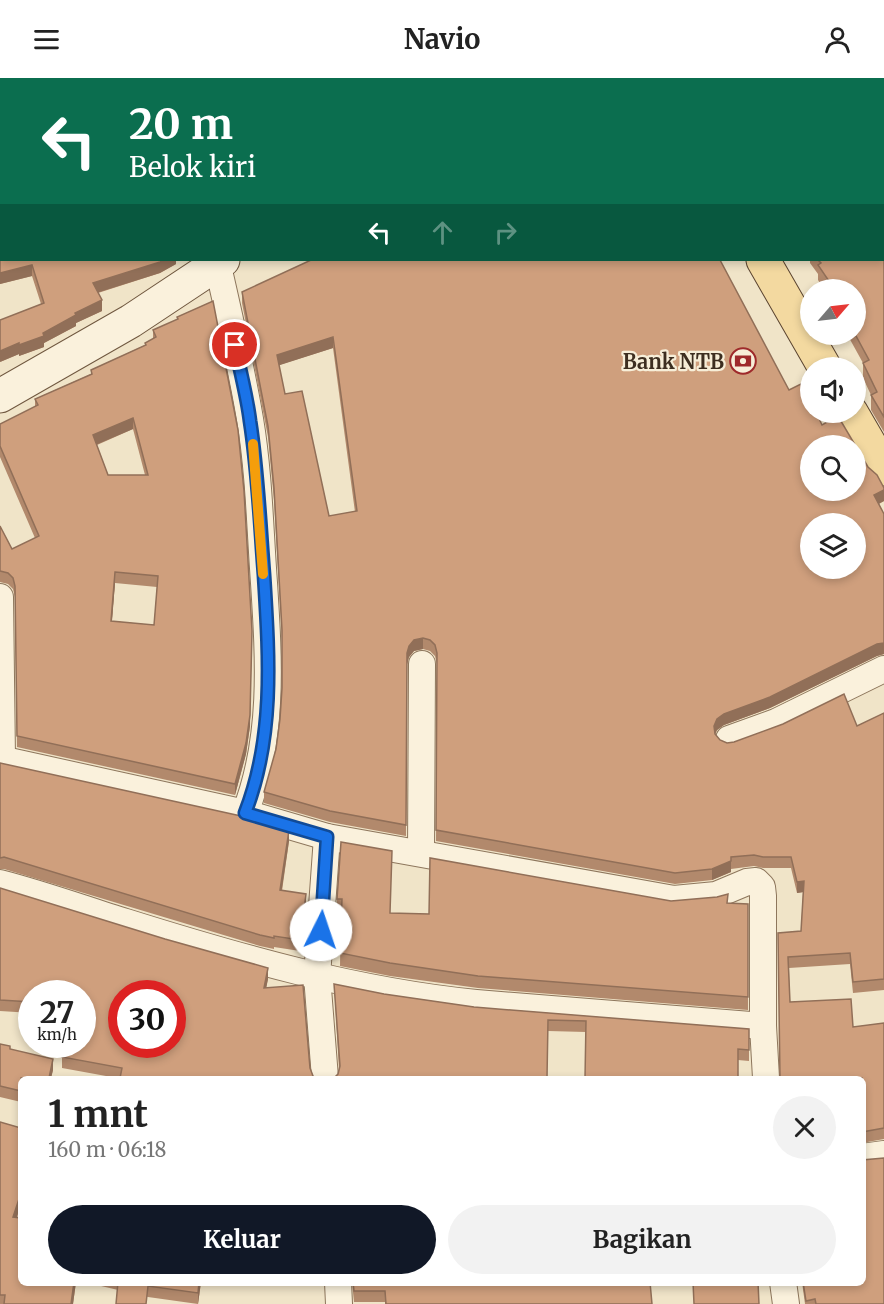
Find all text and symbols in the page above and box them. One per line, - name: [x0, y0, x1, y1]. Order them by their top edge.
- text: Navio: [404, 22, 480, 56]
- icon: menu: [30, 23, 63, 56]
- icon: person: [821, 23, 854, 56]
- text: 20 m: [129, 98, 233, 150]
- icon: left: [30, 102, 108, 180]
- text: Belok kiri: [129, 150, 256, 184]
- icon: left: [363, 216, 396, 249]
- icon: ahead: [426, 216, 459, 249]
- icon: right: [489, 216, 522, 249]
- north arrow: [800, 279, 866, 345]
- map controls: [800, 279, 866, 579]
- pin: [209, 319, 260, 370]
- icon: arrive: [218, 328, 251, 361]
- bank icon: Bank NTB: [728, 346, 758, 376]
- place label: Bank NTB: [623, 349, 724, 374]
- button: sound: [800, 357, 866, 423]
- button: search: [800, 435, 866, 501]
- button: layers: [800, 513, 866, 579]
- position arrow: [289, 898, 353, 962]
- speed limit sign: 30: [108, 980, 186, 1058]
- text: 27: [40, 993, 74, 1031]
- text: km/h: [37, 1025, 77, 1044]
- text: 1 mnt: [48, 1092, 148, 1137]
- button: close: [773, 1096, 836, 1159]
- text: 160 m · 06:18: [48, 1137, 166, 1162]
- button: Keluar: [48, 1205, 436, 1274]
- button: Bagikan: [448, 1205, 836, 1274]

